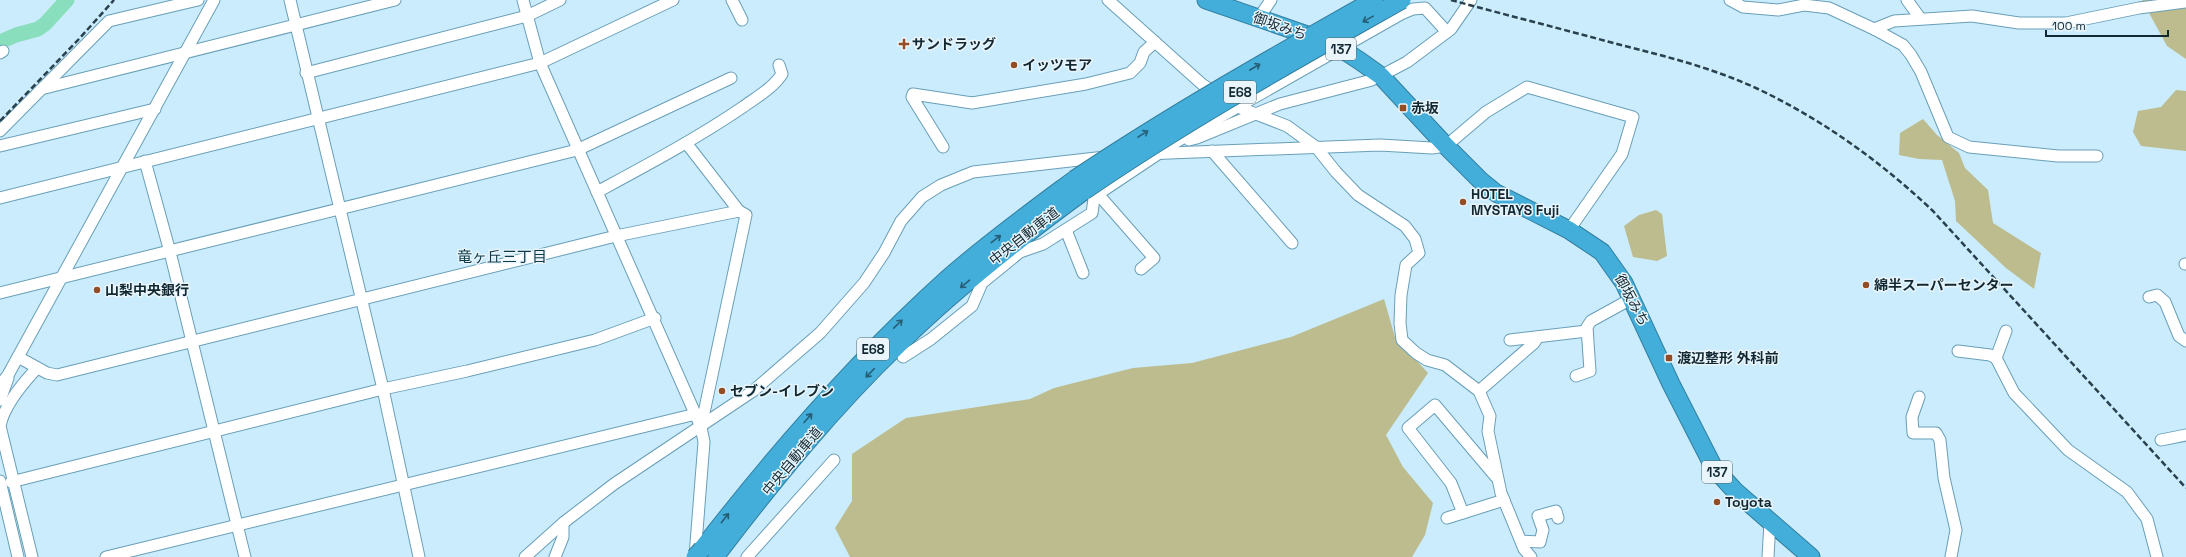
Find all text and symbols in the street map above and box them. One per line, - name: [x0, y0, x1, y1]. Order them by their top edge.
- street label: 御坂みち: [1251, 8, 1309, 44]
- scale bar: [2046, 12, 2168, 38]
- one-way arrow: [1362, 16, 1374, 23]
- text: 100 m: [2052, 18, 2086, 34]
- place label: サンドラッグ: [912, 35, 996, 53]
- road number: 137: [1326, 38, 1356, 60]
- marker: サンドラッグ: [899, 39, 909, 49]
- place label: イッツモア: [1022, 56, 1092, 74]
- marker: イッツモア: [1009, 60, 1019, 70]
- one-way arrow: [1249, 63, 1261, 71]
- road number: E68: [1224, 81, 1256, 103]
- place label: 赤坂: [1411, 99, 1439, 117]
- marker: 赤坂: [1398, 103, 1408, 113]
- one-way arrow: [1137, 129, 1149, 137]
- place label: HOTEL MYSTAYS Fuji: [1471, 185, 1559, 219]
- marker: HOTEL MYSTAYS Fuji: [1458, 197, 1468, 207]
- street label: 中央自動車道: [985, 203, 1063, 269]
- one-way arrow: [991, 235, 1002, 243]
- district label: 竜ヶ丘三丁目: [457, 247, 547, 266]
- street label: 御坂みち: [1611, 271, 1653, 329]
- place label: 綿半スーパーセンター: [1874, 276, 2014, 294]
- one-way arrow: [959, 279, 970, 288]
- marker: 綿半スーパーセンター: [1861, 280, 1871, 290]
- place label: 山梨中央銀行: [105, 281, 189, 299]
- marker: 山梨中央銀行: [92, 285, 102, 295]
- one-way arrow: [893, 320, 903, 329]
- road number: E68: [857, 338, 889, 360]
- place label: 渡辺整形 外科前: [1677, 349, 1779, 367]
- marker: 渡辺整形 外科前: [1664, 353, 1674, 363]
- one-way arrow: [866, 368, 875, 378]
- place label: セブン-イレブン: [730, 382, 834, 400]
- marker: セブン-イレブン: [717, 386, 727, 396]
- one-way arrow: [804, 413, 813, 423]
- street label: 中央自動車道: [758, 423, 826, 499]
- road number: 137: [1702, 461, 1732, 483]
- place label: Toyota: [1725, 493, 1772, 511]
- marker: Toyota: [1712, 497, 1722, 507]
- one-way arrow: [721, 513, 730, 524]

